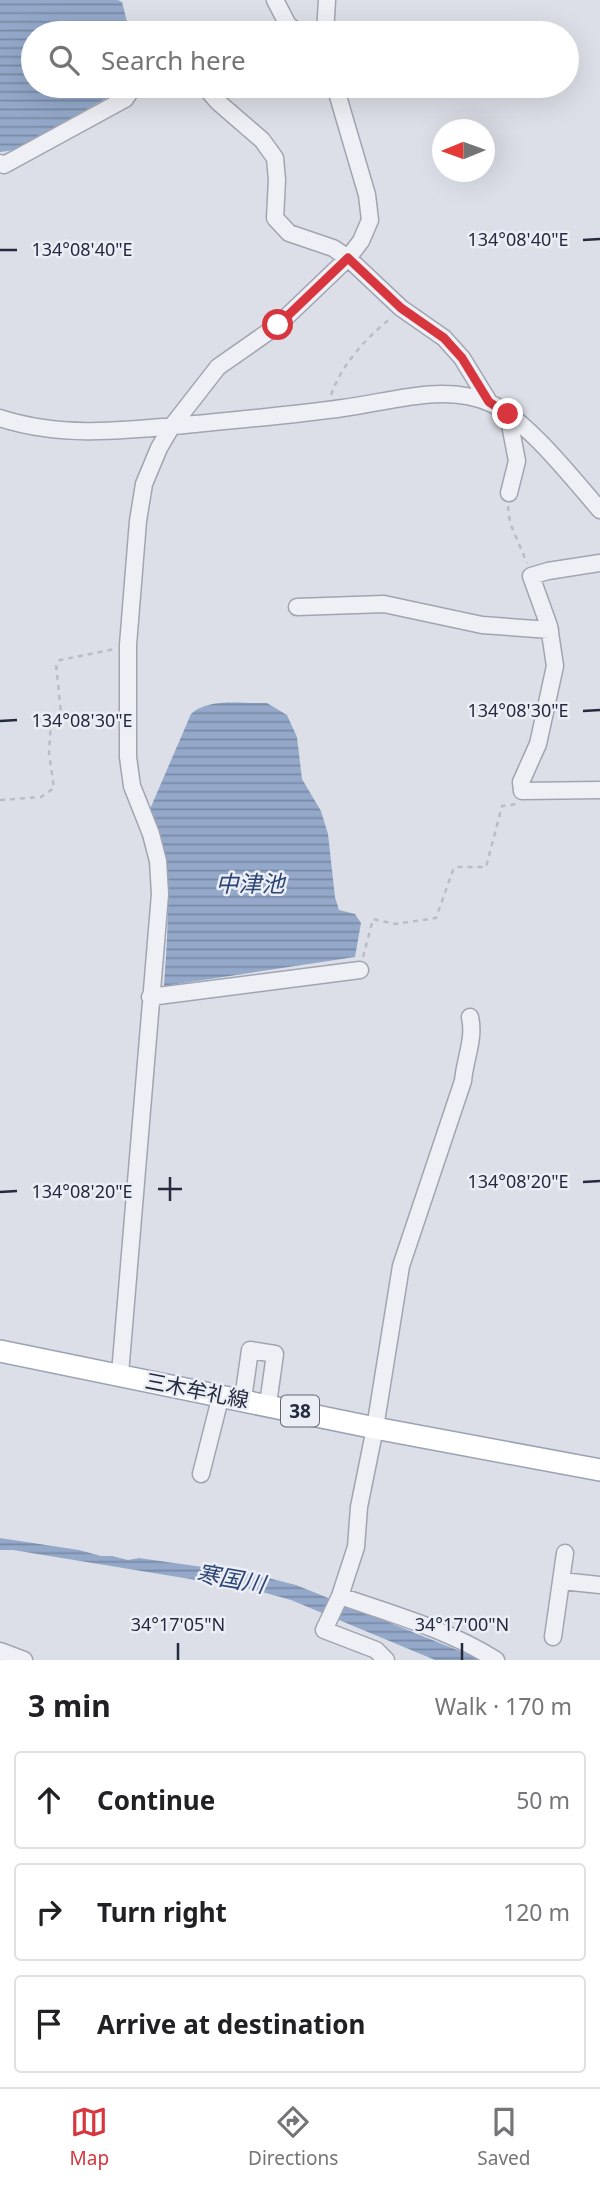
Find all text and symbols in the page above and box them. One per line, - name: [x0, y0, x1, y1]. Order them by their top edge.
- search box: [21, 21, 579, 98]
- icon: search: [45, 41, 83, 79]
- text: Search here: [101, 42, 246, 78]
- north arrow: [432, 119, 495, 182]
- text: 134°08'40"E: [467, 227, 569, 251]
- text: 134°08'40"E: [31, 237, 133, 261]
- route start: [262, 309, 293, 340]
- route end: [492, 398, 523, 429]
- text: 134°08'30"E: [467, 698, 569, 722]
- text: 134°08'30"E: [31, 708, 133, 732]
- water label: 中津池: [216, 867, 287, 899]
- text: 134°08'20"E: [467, 1169, 569, 1193]
- text: 134°08'20"E: [31, 1179, 133, 1203]
- street label: 三木牟礼線: [143, 1366, 251, 1414]
- road number: 38: [281, 1396, 319, 1427]
- water label: 寒国川: [194, 1556, 271, 1600]
- text: 34°17'05"N: [131, 1612, 225, 1636]
- text: 34°17'00"N: [415, 1612, 509, 1636]
- text: 3 min: [28, 1685, 111, 1726]
- text: Walk · 170 m: [435, 1690, 572, 1722]
- icon: ahead: [30, 1781, 68, 1819]
- text: Continue: [97, 1782, 215, 1818]
- text: 50 m: [516, 1784, 570, 1816]
- icon: right: [30, 1893, 68, 1931]
- text: Turn right: [97, 1894, 227, 1930]
- text: 120 m: [503, 1896, 570, 1928]
- icon: arrive: [30, 2005, 68, 2043]
- text: Arrive at destination: [97, 2006, 366, 2042]
- tab: Map: [70, 2103, 109, 2171]
- tab: Directions: [248, 2103, 338, 2171]
- tab: Saved: [477, 2103, 530, 2171]

